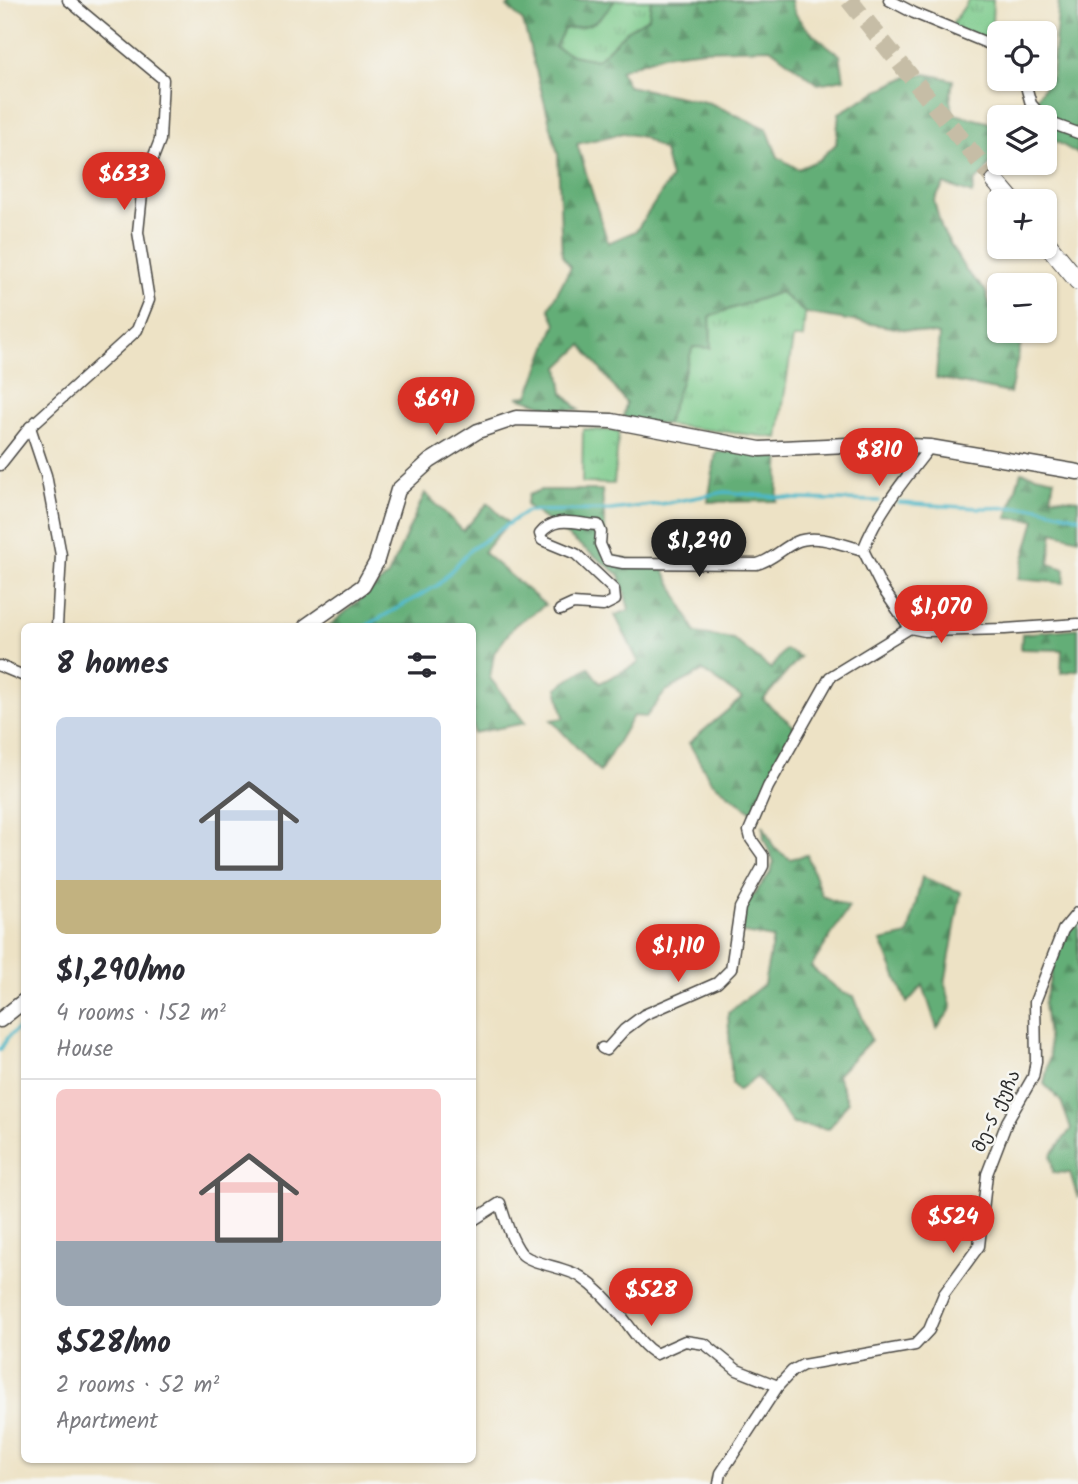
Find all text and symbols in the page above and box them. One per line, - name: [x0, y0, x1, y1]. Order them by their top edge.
- map controls: [987, 21, 1057, 343]
- button: locate: [987, 21, 1057, 91]
- button: layers: [987, 105, 1057, 175]
- pin: $633: [83, 152, 165, 212]
- text: $633: [98, 157, 150, 193]
- button: +: [987, 189, 1057, 259]
- button: −: [987, 273, 1057, 343]
- pin: $691: [395, 378, 477, 437]
- text: $691: [414, 382, 458, 418]
- pin: $810: [838, 428, 920, 488]
- text: $810: [856, 433, 902, 469]
- pin: $1,290: [642, 520, 756, 579]
- text: $1,290: [667, 524, 731, 560]
- pin: $1,070: [884, 586, 998, 645]
- text: $1,070: [910, 590, 972, 626]
- text: 8 homes: [56, 641, 169, 689]
- icon: filters: [403, 646, 441, 684]
- icon: home: [186, 763, 312, 889]
- pin: $1,110: [621, 925, 735, 984]
- text: $1,110: [652, 929, 704, 965]
- text: $1,290/mo: [56, 948, 185, 996]
- text: 4 rooms · 152 m²: [56, 996, 226, 1032]
- text: House: [56, 1032, 113, 1068]
- street label: მე-5 ქუჩა: [966, 1065, 1029, 1158]
- icon: home: [186, 1135, 312, 1261]
- pin: $524: [912, 1196, 994, 1255]
- text: $524: [927, 1200, 979, 1236]
- pin: $528: [610, 1268, 692, 1328]
- text: $528: [625, 1273, 677, 1309]
- text: $528/mo: [56, 1320, 171, 1368]
- text: 2 rooms · 52 m²: [56, 1368, 219, 1404]
- text: Apartment: [56, 1404, 158, 1440]

